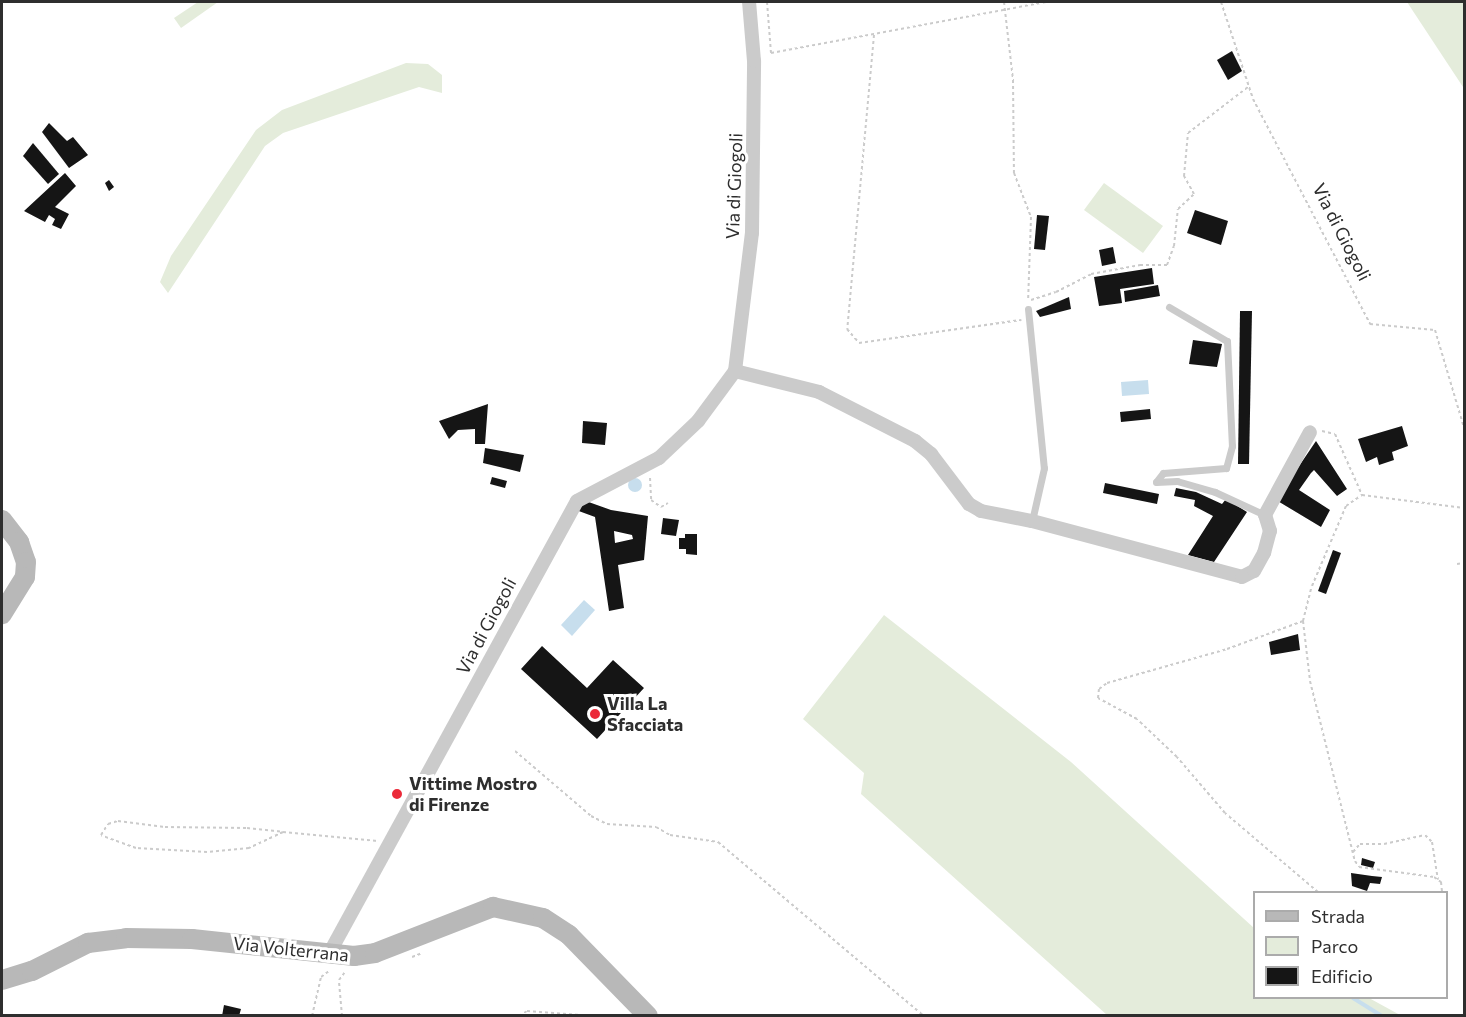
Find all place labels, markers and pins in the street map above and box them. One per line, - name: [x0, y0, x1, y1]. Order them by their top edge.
- place label: Villa La Sfacciata: [607, 693, 683, 736]
- marker: Villa La Sfacciata: [588, 707, 602, 721]
- place label: Vittime Mostro di Firenze: [409, 773, 537, 816]
- marker: Vittime Mostro di Firenze: [390, 787, 404, 801]

